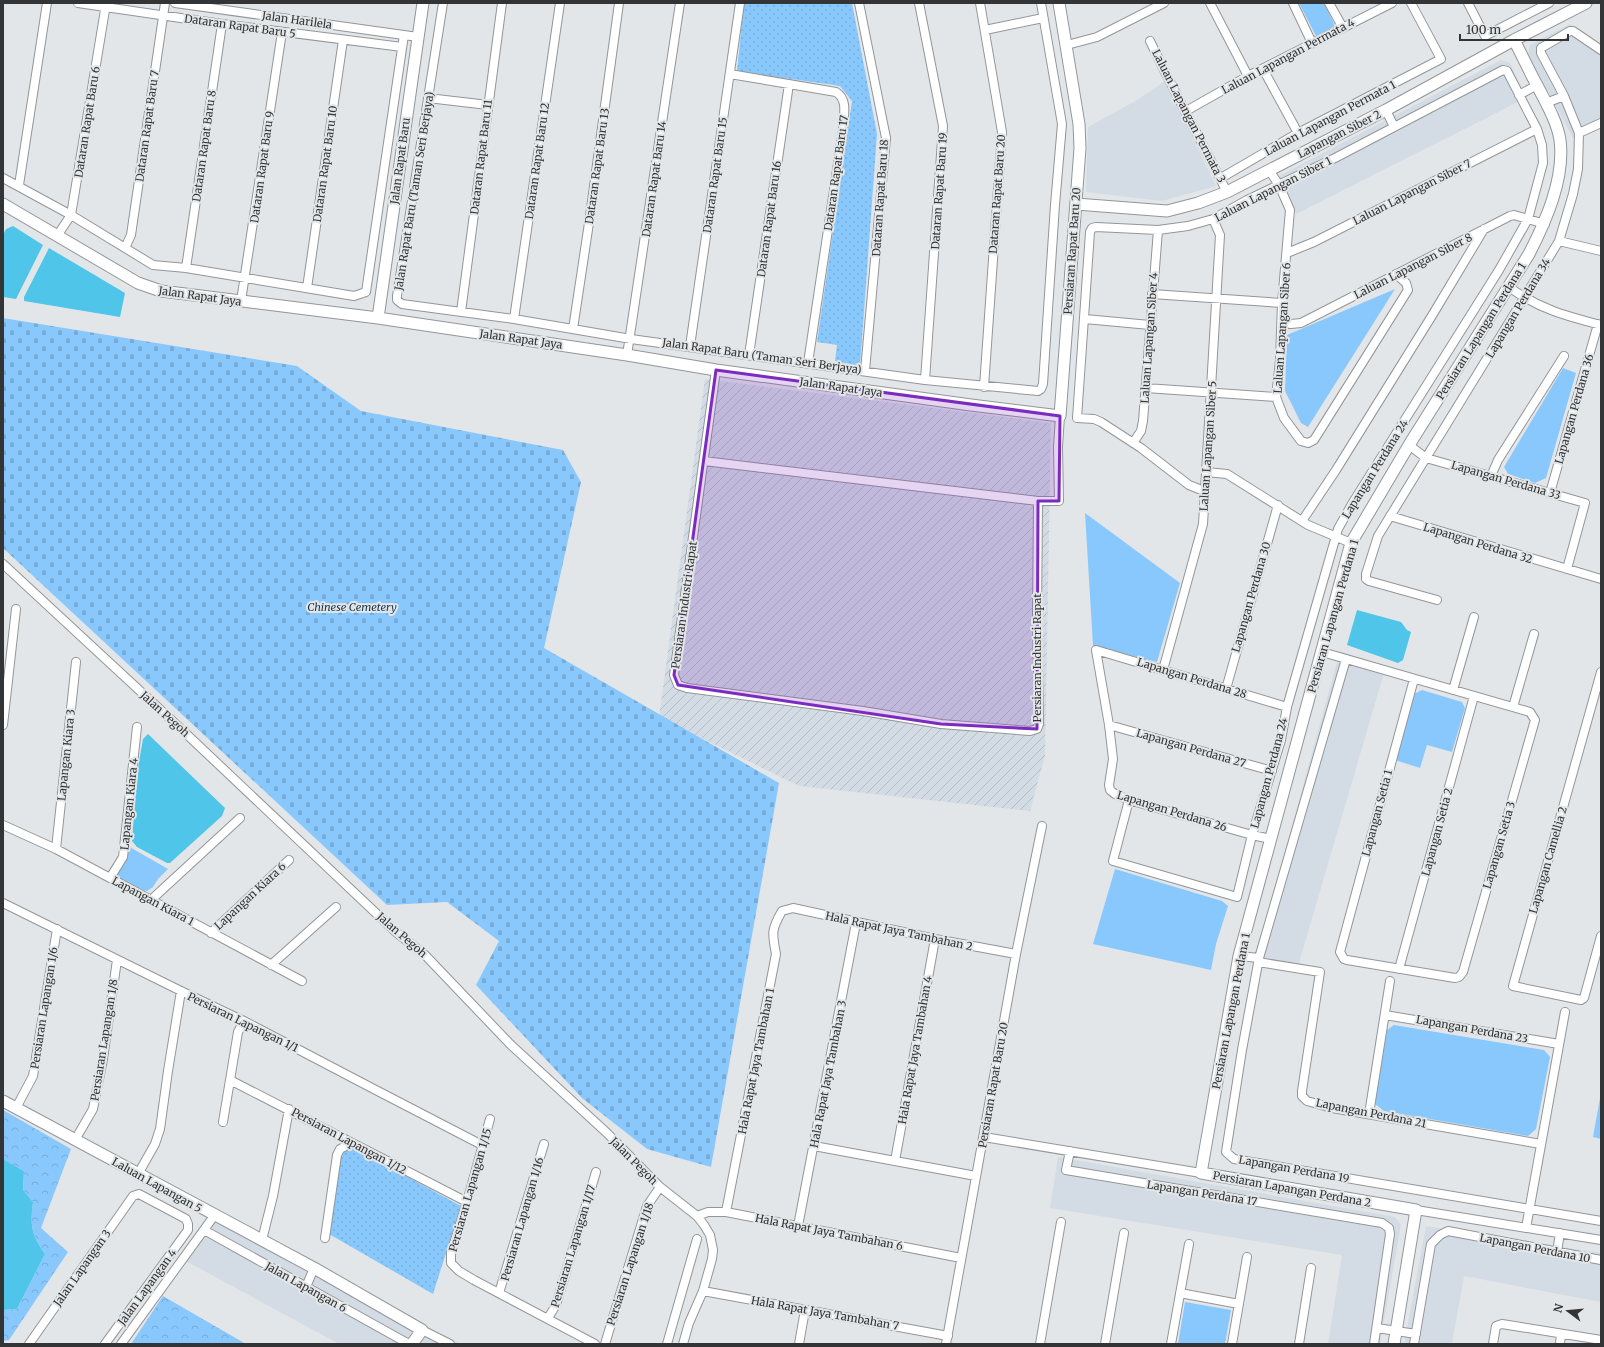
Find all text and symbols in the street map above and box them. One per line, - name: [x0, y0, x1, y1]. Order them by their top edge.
- street label: Jalan Harilela: [260, 8, 333, 32]
- street label: Dataran Rapat Baru 5: [183, 11, 297, 41]
- street label: Laluan Lapangan Permata 4: [1219, 15, 1357, 97]
- scale bar: [1460, 16, 1568, 42]
- text: 100 m: [1466, 22, 1501, 37]
- street label: Laluan Lapangan Permata 3: [1149, 47, 1229, 185]
- street label: Dataran Rapat Baru 6: [71, 65, 103, 179]
- street label: Dataran Rapat Baru 7: [132, 69, 162, 183]
- street label: Laluan Lapangan Permata 1: [1262, 77, 1398, 159]
- street label: Dataran Rapat Baru 8: [189, 89, 219, 203]
- street label: Jalan Rapat Baru (Taman Seri Berjaya): [391, 91, 437, 292]
- street label: Dataran Rapat Baru 11: [467, 99, 495, 215]
- street label: Dataran Rapat Baru 12: [522, 102, 552, 220]
- street label: Dataran Rapat Baru 10: [310, 105, 340, 223]
- street label: Dataran Rapat Baru 13: [582, 107, 612, 225]
- street label: Lapangan Siber 2: [1295, 107, 1383, 161]
- street label: Dataran Rapat Baru 9: [247, 110, 277, 224]
- street label: Dataran Rapat Baru 17: [821, 114, 851, 232]
- street label: Dataran Rapat Baru 15: [700, 116, 730, 234]
- street label: Jalan Rapat Baru: [387, 117, 413, 206]
- street label: Dataran Rapat Baru 14: [639, 120, 669, 238]
- street label: Dataran Rapat Baru 19: [928, 132, 950, 250]
- street label: Dataran Rapat Baru 20: [986, 134, 1008, 254]
- street label: Dataran Rapat Baru 18: [869, 139, 891, 257]
- street label: Laluan Lapangan Siber 1: [1212, 153, 1334, 225]
- street label: Laluan Lapangan Siber 7: [1351, 156, 1473, 228]
- street label: Dataran Rapat Baru 16: [754, 160, 784, 278]
- street label: Persiaran Rapat Baru 20: [1061, 187, 1083, 315]
- street label: Laluan Lapangan Siber 8: [1351, 230, 1475, 302]
- street label: Lapangan Perdana 34: [1483, 255, 1553, 360]
- street label: Persiaran Lapangan Perdana 1: [1433, 260, 1529, 402]
- street label: Laluan Lapangan Siber 6: [1270, 262, 1294, 394]
- street label: Laluan Lapangan Siber 4: [1137, 272, 1161, 404]
- street label: Jalan Rapat Jaya: [157, 283, 243, 309]
- street label: Jalan Rapat Jaya: [478, 326, 564, 352]
- street label: Jalan Rapat Baru (Taman Seri Berjaya): [660, 335, 863, 377]
- street label: Lapangan Perdana 36: [1552, 352, 1597, 466]
- street label: Jalan Rapat Jaya: [798, 374, 884, 400]
- street label: Laluan Lapangan Siber 5: [1196, 380, 1220, 512]
- street label: Lapangan Perdana 24: [1339, 417, 1411, 521]
- street label: Lapangan Perdana 33: [1450, 458, 1562, 502]
- street label: Lapangan Perdana 32: [1422, 520, 1534, 566]
- street label: Persiaran Lapangan Perdana 1: [1304, 538, 1362, 694]
- street label: Persiaran Industri Rapat: [668, 540, 700, 670]
- street label: Lapangan Perdana 30: [1229, 540, 1273, 654]
- street label: Persiaran Industri Rapat: [1030, 593, 1044, 722]
- park label: Chinese Cemetery: [307, 600, 397, 614]
- street label: Lapangan Perdana 28: [1135, 655, 1249, 701]
- street label: Jalan Pegoh: [137, 687, 193, 740]
- street label: Lapangan Kiara 3: [54, 708, 78, 802]
- street label: Lapangan Perdana 24: [1247, 716, 1291, 830]
- street label: Lapangan Perdana 27: [1135, 726, 1247, 770]
- street label: Lapangan Kiara 4: [117, 757, 141, 851]
- street label: Lapangan Setia 1: [1359, 768, 1395, 858]
- street label: Lapangan Setia 2: [1418, 786, 1456, 878]
- street label: Lapangan Perdana 26: [1115, 788, 1229, 834]
- street label: Lapangan Setia 3: [1480, 800, 1518, 890]
- street label: Lapangan Camellia 2: [1526, 805, 1570, 915]
- street label: Lapangan Kiara 6: [211, 859, 289, 933]
- street label: Lapangan Kiara 1: [110, 873, 196, 929]
- street label: Jalan Pegoh: [373, 909, 430, 961]
- street label: Hala Rapat Jaya Tambahan 2: [824, 909, 974, 953]
- street label: Persiaran Lapangan Perdana 1: [1209, 932, 1253, 1090]
- street label: Persiaran Lapangan 1/6: [27, 946, 61, 1070]
- street label: Hala Rapat Jaya Tambahan 4: [895, 974, 935, 1125]
- street label: Persiaran Lapangan 1/8: [87, 978, 121, 1102]
- street label: Hala Rapat Jaya Tambahan 1: [735, 987, 777, 1135]
- street label: Persiaran Lapangan 1/1: [185, 989, 301, 1055]
- street label: Hala Rapat Jaya Tambahan 3: [807, 999, 849, 1149]
- street label: Lapangan Perdana 23: [1415, 1012, 1529, 1046]
- street label: Persiaran Rapat Baru 20: [975, 1021, 1011, 1149]
- street label: Lapangan Perdana 21: [1315, 1095, 1427, 1131]
- street label: Persiaran Lapangan 1/12: [289, 1105, 409, 1177]
- street label: Persiaran Lapangan 1/15: [446, 1127, 494, 1253]
- street label: Jalan Pegoh: [607, 1134, 661, 1188]
- street label: Lapangan Perdana 19: [1238, 1152, 1351, 1186]
- street label: Laluan Lapangan 5: [109, 1154, 205, 1216]
- street label: Persiaran Lapangan 1/16: [498, 1155, 546, 1282]
- street label: Persiaran Lapangan Perdana 2: [1212, 1168, 1372, 1210]
- street label: Lapangan Perdana 17: [1146, 1177, 1258, 1209]
- street label: Persiaran Lapangan 1/17: [548, 1183, 598, 1309]
- street label: Persiaran Lapangan 1/18: [604, 1201, 657, 1327]
- street label: Hala Rapat Jaya Tambahan 6: [754, 1211, 905, 1253]
- street label: Jalan Lapangan 3: [50, 1227, 114, 1310]
- street label: Lapangan Perdana 10: [1478, 1230, 1592, 1266]
- street label: Jalan Lapangan 4: [114, 1246, 180, 1329]
- street label: Jalan Lapangan 6: [262, 1258, 349, 1315]
- north arrow: [1548, 1291, 1588, 1331]
- street label: Hala Rapat Jaya Tambahan 7: [750, 1293, 900, 1333]
- text: N: [1550, 1302, 1566, 1314]

